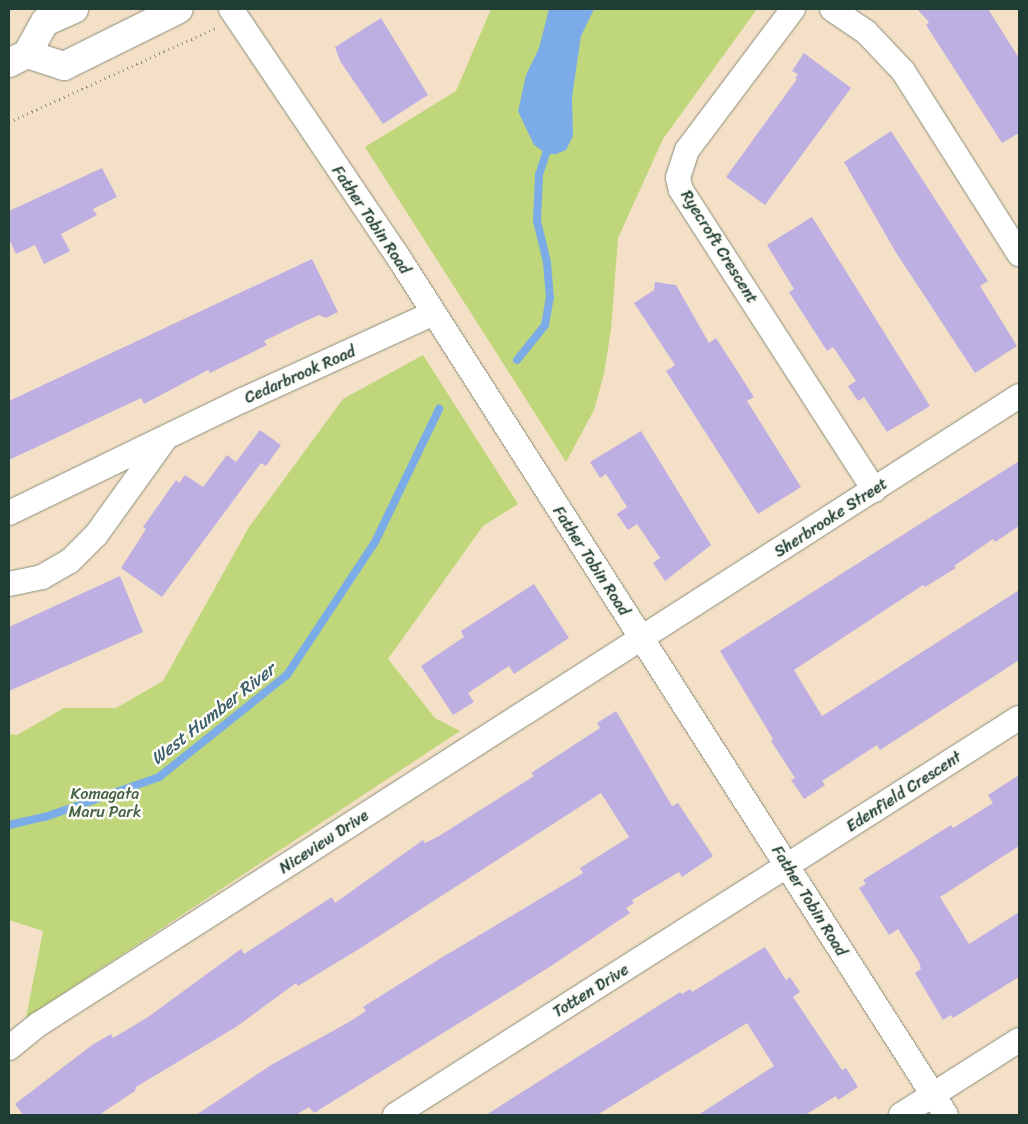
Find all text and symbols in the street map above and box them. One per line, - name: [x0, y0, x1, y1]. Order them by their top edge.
- street label: Father Tobin Road: [328, 162, 414, 278]
- street label: Ryecroft Crescent: [676, 187, 762, 307]
- street label: Cedarbrook Road: [242, 342, 358, 408]
- street label: Sherbrooke Street: [771, 474, 891, 562]
- street label: Father Tobin Road: [548, 503, 634, 619]
- water label: West Humber River: [146, 659, 280, 769]
- street label: Edenfield Crescent: [842, 747, 966, 837]
- park label: Komagata Maru Park: [68, 784, 142, 822]
- street label: Niceview Drive: [275, 806, 373, 878]
- street label: Father Tobin Road: [767, 842, 851, 960]
- street label: Totten Drive: [549, 960, 633, 1022]

